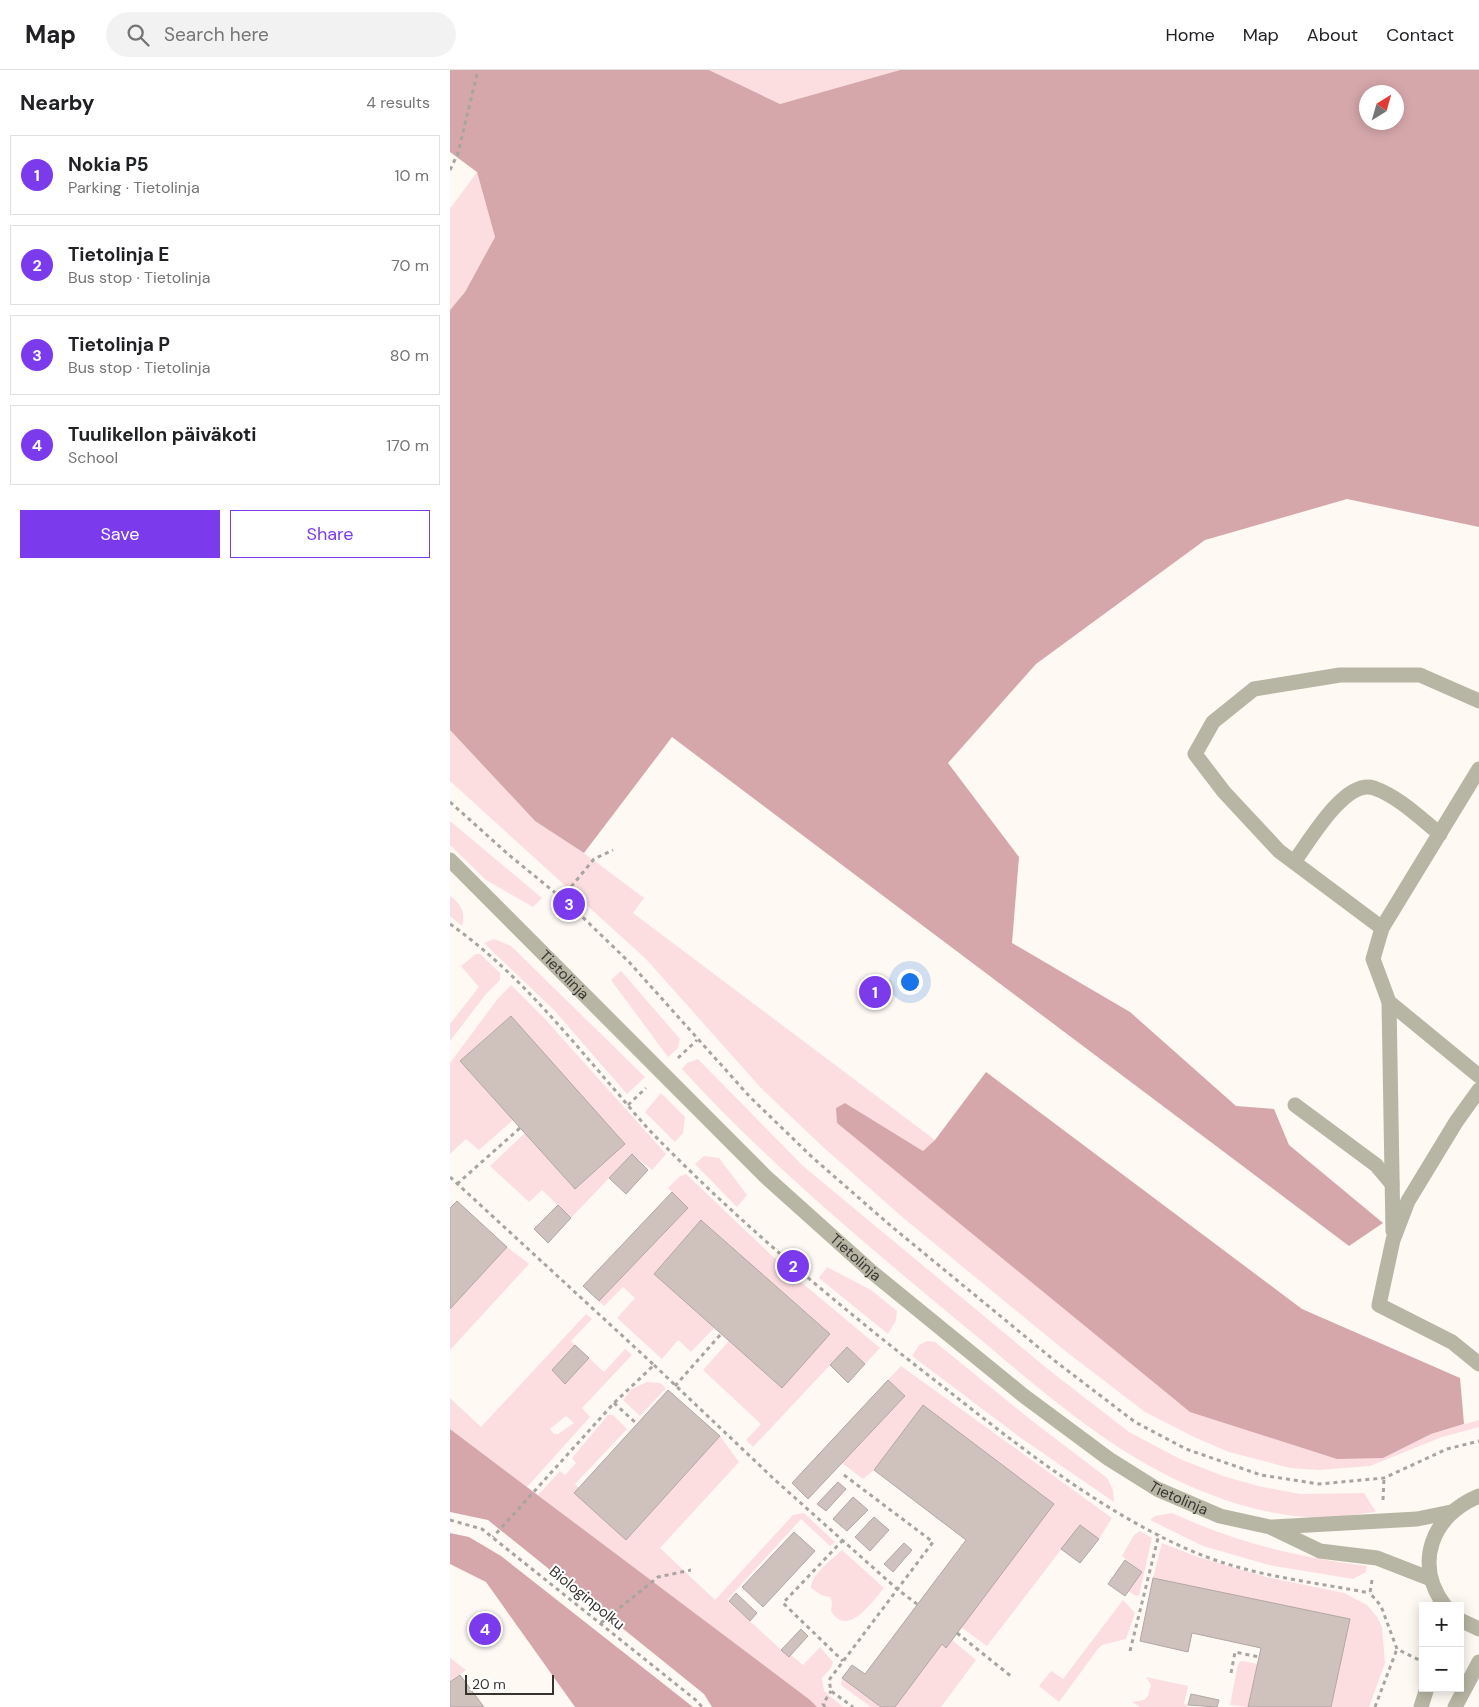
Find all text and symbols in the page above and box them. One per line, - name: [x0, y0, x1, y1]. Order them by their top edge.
- search box: [106, 12, 456, 57]
- text: Map: [25, 19, 76, 50]
- icon: search: [124, 21, 152, 49]
- text: Search here: [164, 22, 269, 47]
- text: Home: [1165, 23, 1215, 47]
- text: Map: [1243, 23, 1279, 47]
- text: About: [1307, 23, 1358, 47]
- text: Contact: [1386, 23, 1454, 47]
- north arrow: [1359, 85, 1404, 130]
- text: Nearby: [20, 89, 94, 117]
- text: 4 results: [366, 92, 430, 113]
- text: Nokia P5: [68, 152, 149, 177]
- text: 1: [34, 165, 40, 186]
- text: 10 m: [395, 165, 429, 186]
- text: Parking · Tietolinja: [68, 177, 200, 198]
- text: Tietolinja E: [68, 242, 169, 267]
- text: 2: [32, 255, 42, 276]
- text: 70 m: [391, 255, 429, 276]
- text: Bus stop · Tietolinja: [68, 267, 210, 288]
- text: Tietolinja P: [68, 332, 170, 357]
- text: 3: [32, 345, 42, 366]
- text: 80 m: [390, 345, 429, 366]
- text: Bus stop · Tietolinja: [68, 357, 210, 378]
- text: Tuulikellon päiväkoti: [68, 422, 257, 447]
- text: 4: [32, 435, 42, 456]
- text: 170 m: [386, 435, 429, 456]
- text: School: [68, 447, 118, 468]
- button: Save: [20, 510, 220, 558]
- button: Share: [230, 510, 430, 558]
- pin: 3: [553, 885, 585, 923]
- street label: Tietolinja: [535, 946, 593, 1004]
- your location: [897, 969, 923, 995]
- pin: 1: [859, 973, 891, 1011]
- street label: Tietolinja: [826, 1229, 885, 1286]
- pin: 2: [777, 1247, 809, 1285]
- street label: Tietolinja: [1145, 1476, 1211, 1520]
- street label: Biologinpolku: [545, 1561, 629, 1635]
- map controls: [1419, 1602, 1464, 1692]
- button: +: [1419, 1602, 1464, 1647]
- pin: 4: [469, 1610, 501, 1648]
- button: −: [1419, 1647, 1464, 1692]
- scale bar: [465, 1672, 554, 1695]
- text: 20 m: [472, 1675, 506, 1693]

